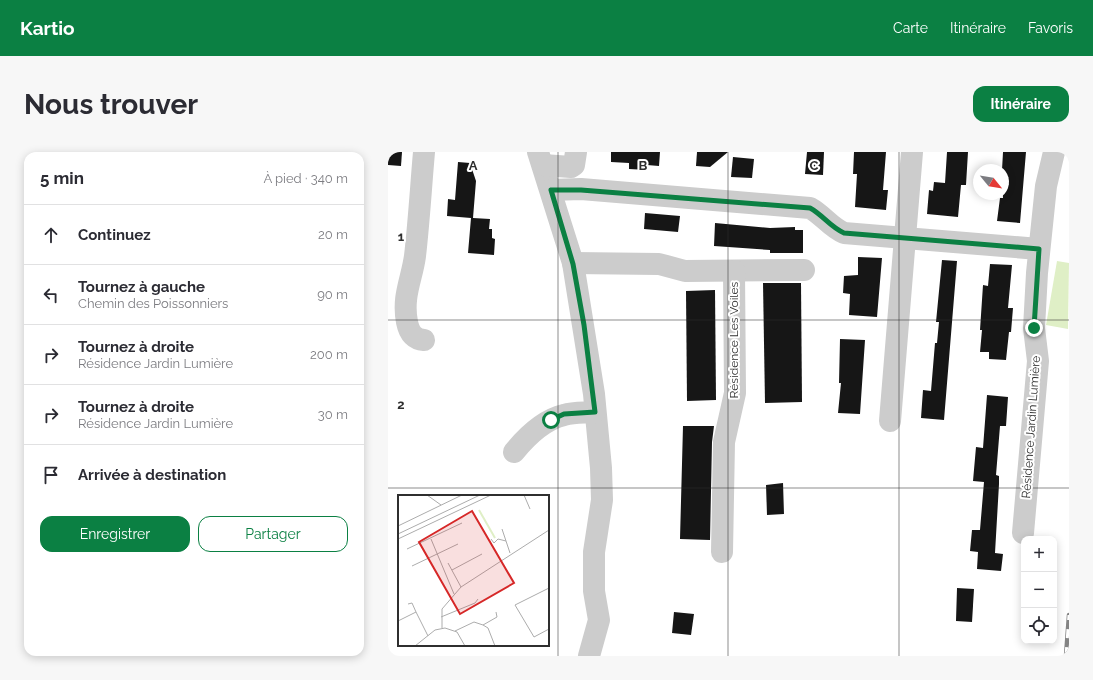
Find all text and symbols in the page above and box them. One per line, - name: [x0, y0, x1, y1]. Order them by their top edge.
- text: Kartio: [20, 17, 75, 39]
- text: Carte: [893, 20, 928, 36]
- text: Itinéraire: [950, 20, 1006, 36]
- text: Favoris: [1028, 20, 1073, 36]
- button: Itinéraire: [973, 86, 1069, 122]
- text: Nous trouver: [24, 88, 198, 121]
- text: A: [469, 158, 478, 173]
- text: B: [639, 158, 648, 173]
- text: C: [810, 158, 819, 173]
- north arrow: [973, 164, 1009, 200]
- text: 5 min: [40, 168, 84, 188]
- text: À pied · 340 m: [263, 171, 348, 186]
- icon: ahead: [40, 224, 62, 246]
- text: Continuez: [78, 226, 151, 244]
- text: 20 m: [318, 227, 348, 242]
- text: 1: [398, 229, 405, 244]
- text: Tournez à gauche: [78, 278, 205, 296]
- street label: Résidence Les Voiles: [727, 281, 741, 398]
- icon: left: [40, 284, 62, 306]
- text: 90 m: [317, 287, 348, 302]
- text: Chemin des Poissonniers: [78, 296, 228, 311]
- route end: [1025, 319, 1043, 337]
- text: Tournez à droite: [78, 338, 194, 356]
- icon: right: [40, 344, 62, 366]
- text: 200 m: [310, 347, 348, 362]
- street label: Résidence Jardin Lumière: [1019, 355, 1043, 499]
- text: Résidence Jardin Lumière: [78, 356, 233, 371]
- text: 2: [397, 397, 405, 412]
- text: Tournez à droite: [78, 398, 194, 416]
- icon: right: [40, 404, 62, 426]
- text: 30 m: [318, 407, 348, 422]
- route start: [542, 411, 560, 429]
- text: Résidence Jardin Lumière: [78, 416, 233, 431]
- icon: arrive: [40, 464, 62, 486]
- text: Arrivée à destination: [78, 466, 226, 484]
- inset map: [398, 495, 549, 646]
- button: Enregistrer: [40, 516, 190, 552]
- button: Partager: [198, 516, 348, 552]
- map controls: [1021, 536, 1057, 644]
- button: +: [1021, 536, 1057, 572]
- button: −: [1021, 572, 1057, 608]
- button: locate: [1021, 608, 1057, 644]

